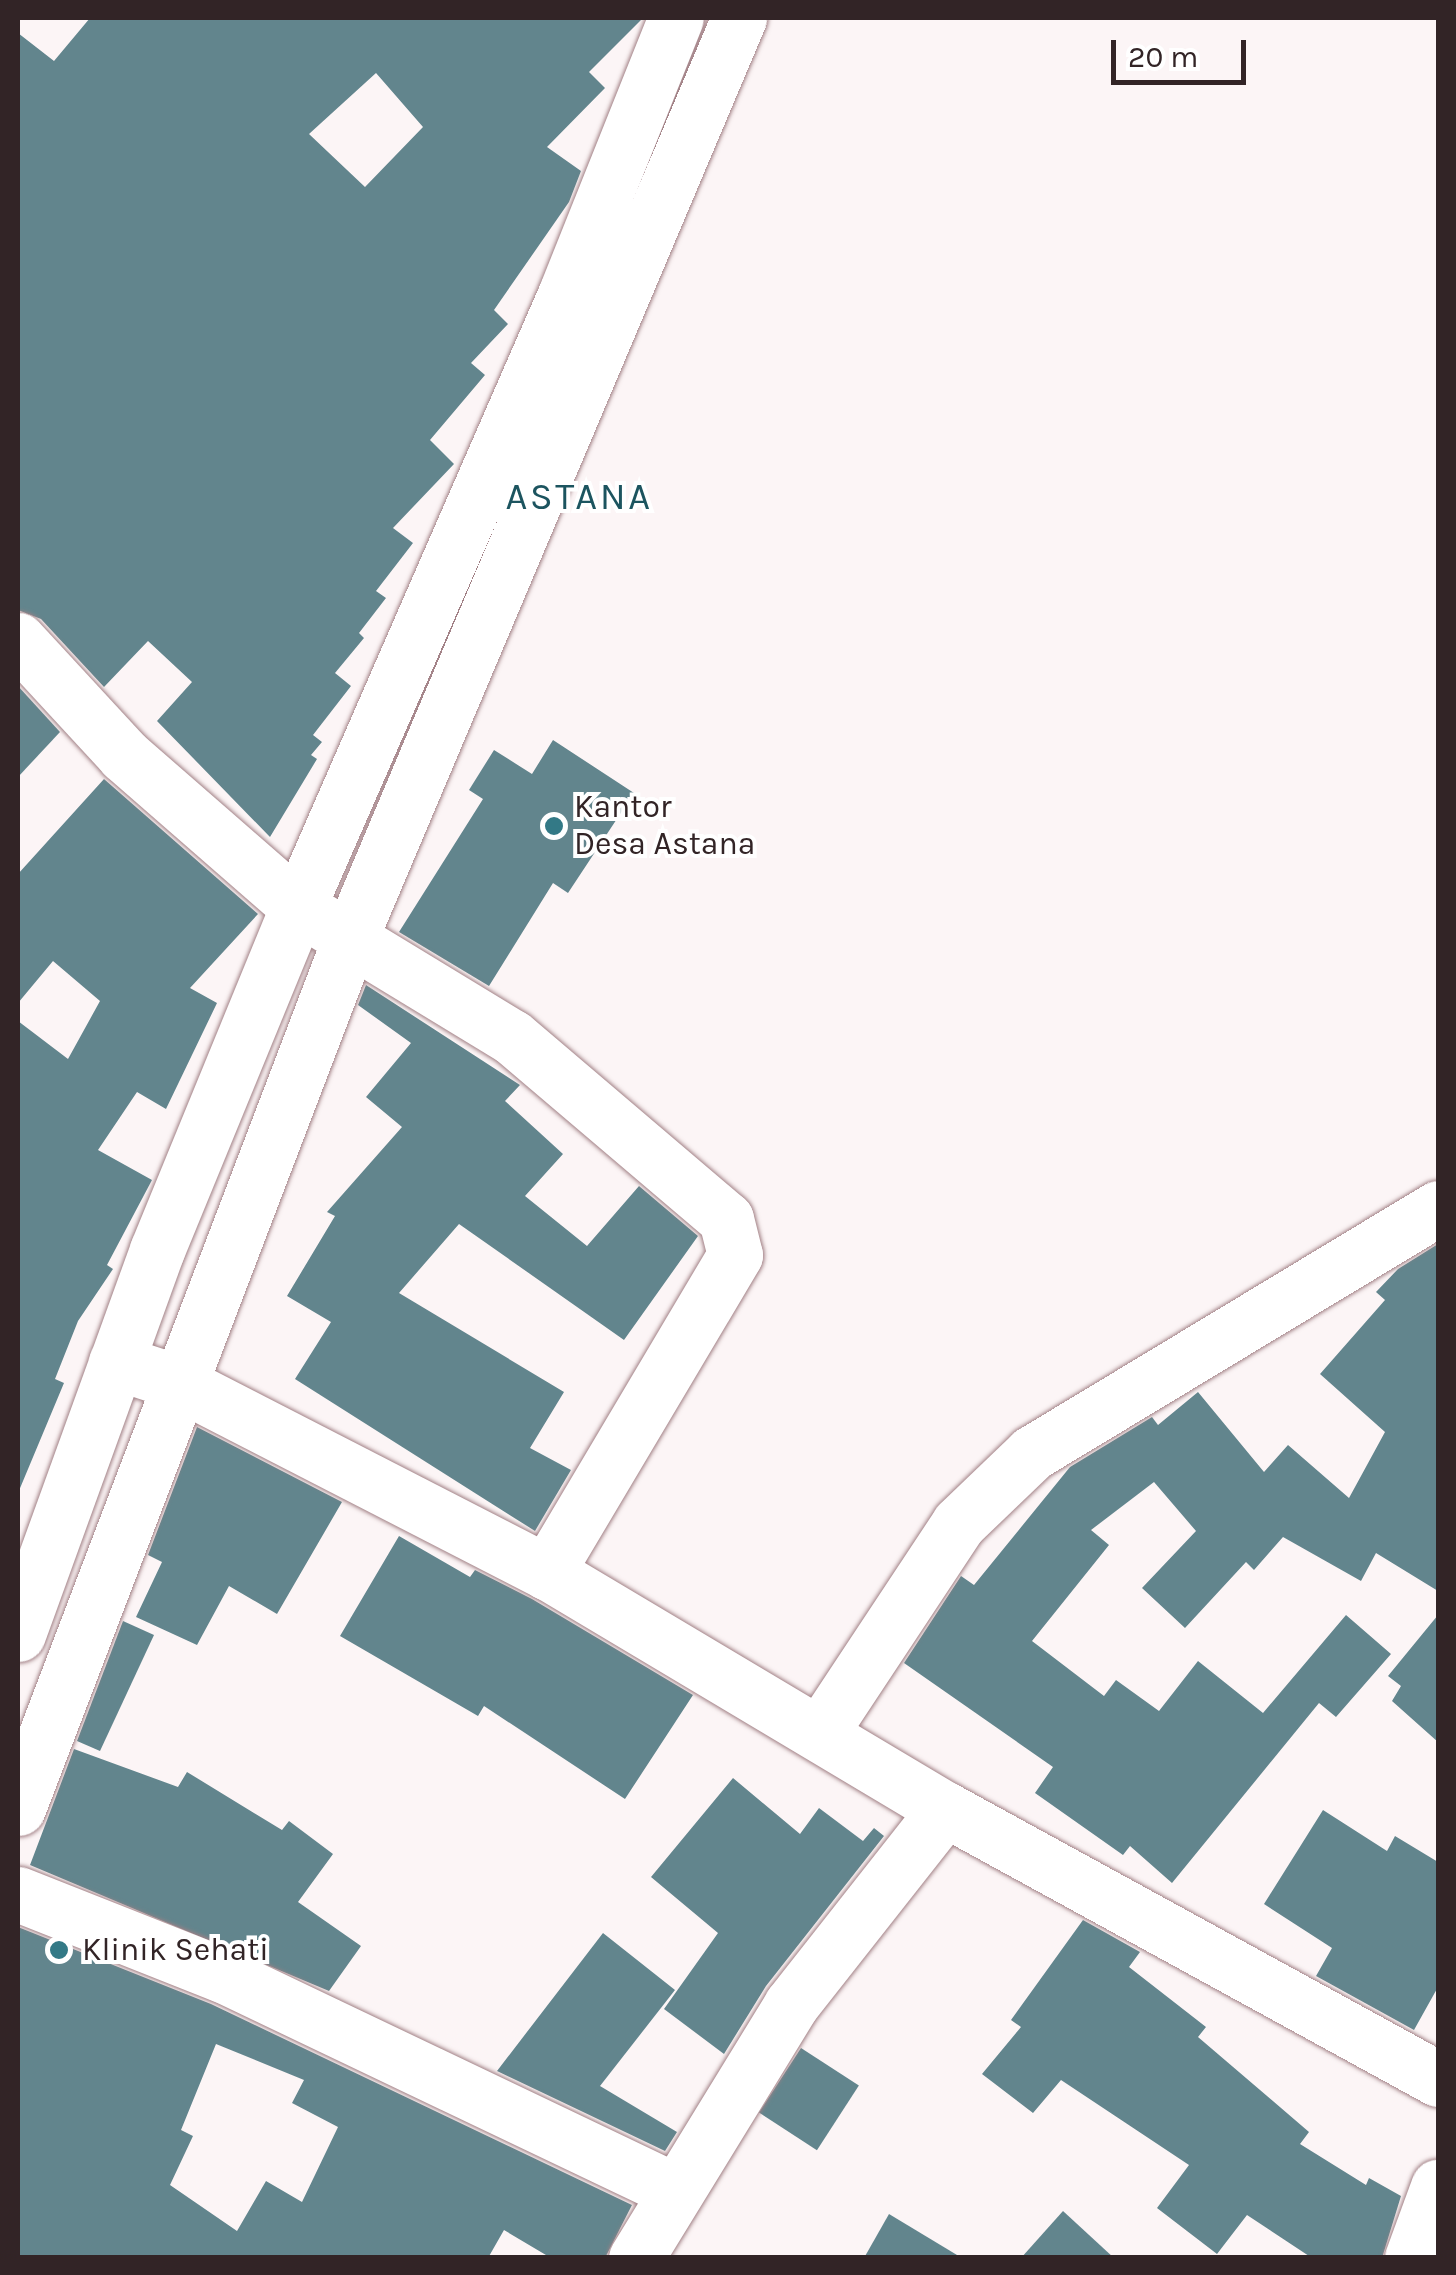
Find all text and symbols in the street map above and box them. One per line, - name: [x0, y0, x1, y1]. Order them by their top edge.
- scale bar: [1116, 20, 1251, 82]
- text: 20 m: [1128, 39, 1198, 75]
- district label: ASTANA: [506, 474, 652, 520]
- place label: Kantor Desa Astana: [574, 789, 755, 864]
- marker: Kantor Desa Astana: [543, 815, 565, 837]
- place label: Klinik Sehati: [82, 1931, 269, 1969]
- marker: Klinik Sehati: [46, 1937, 72, 1963]

